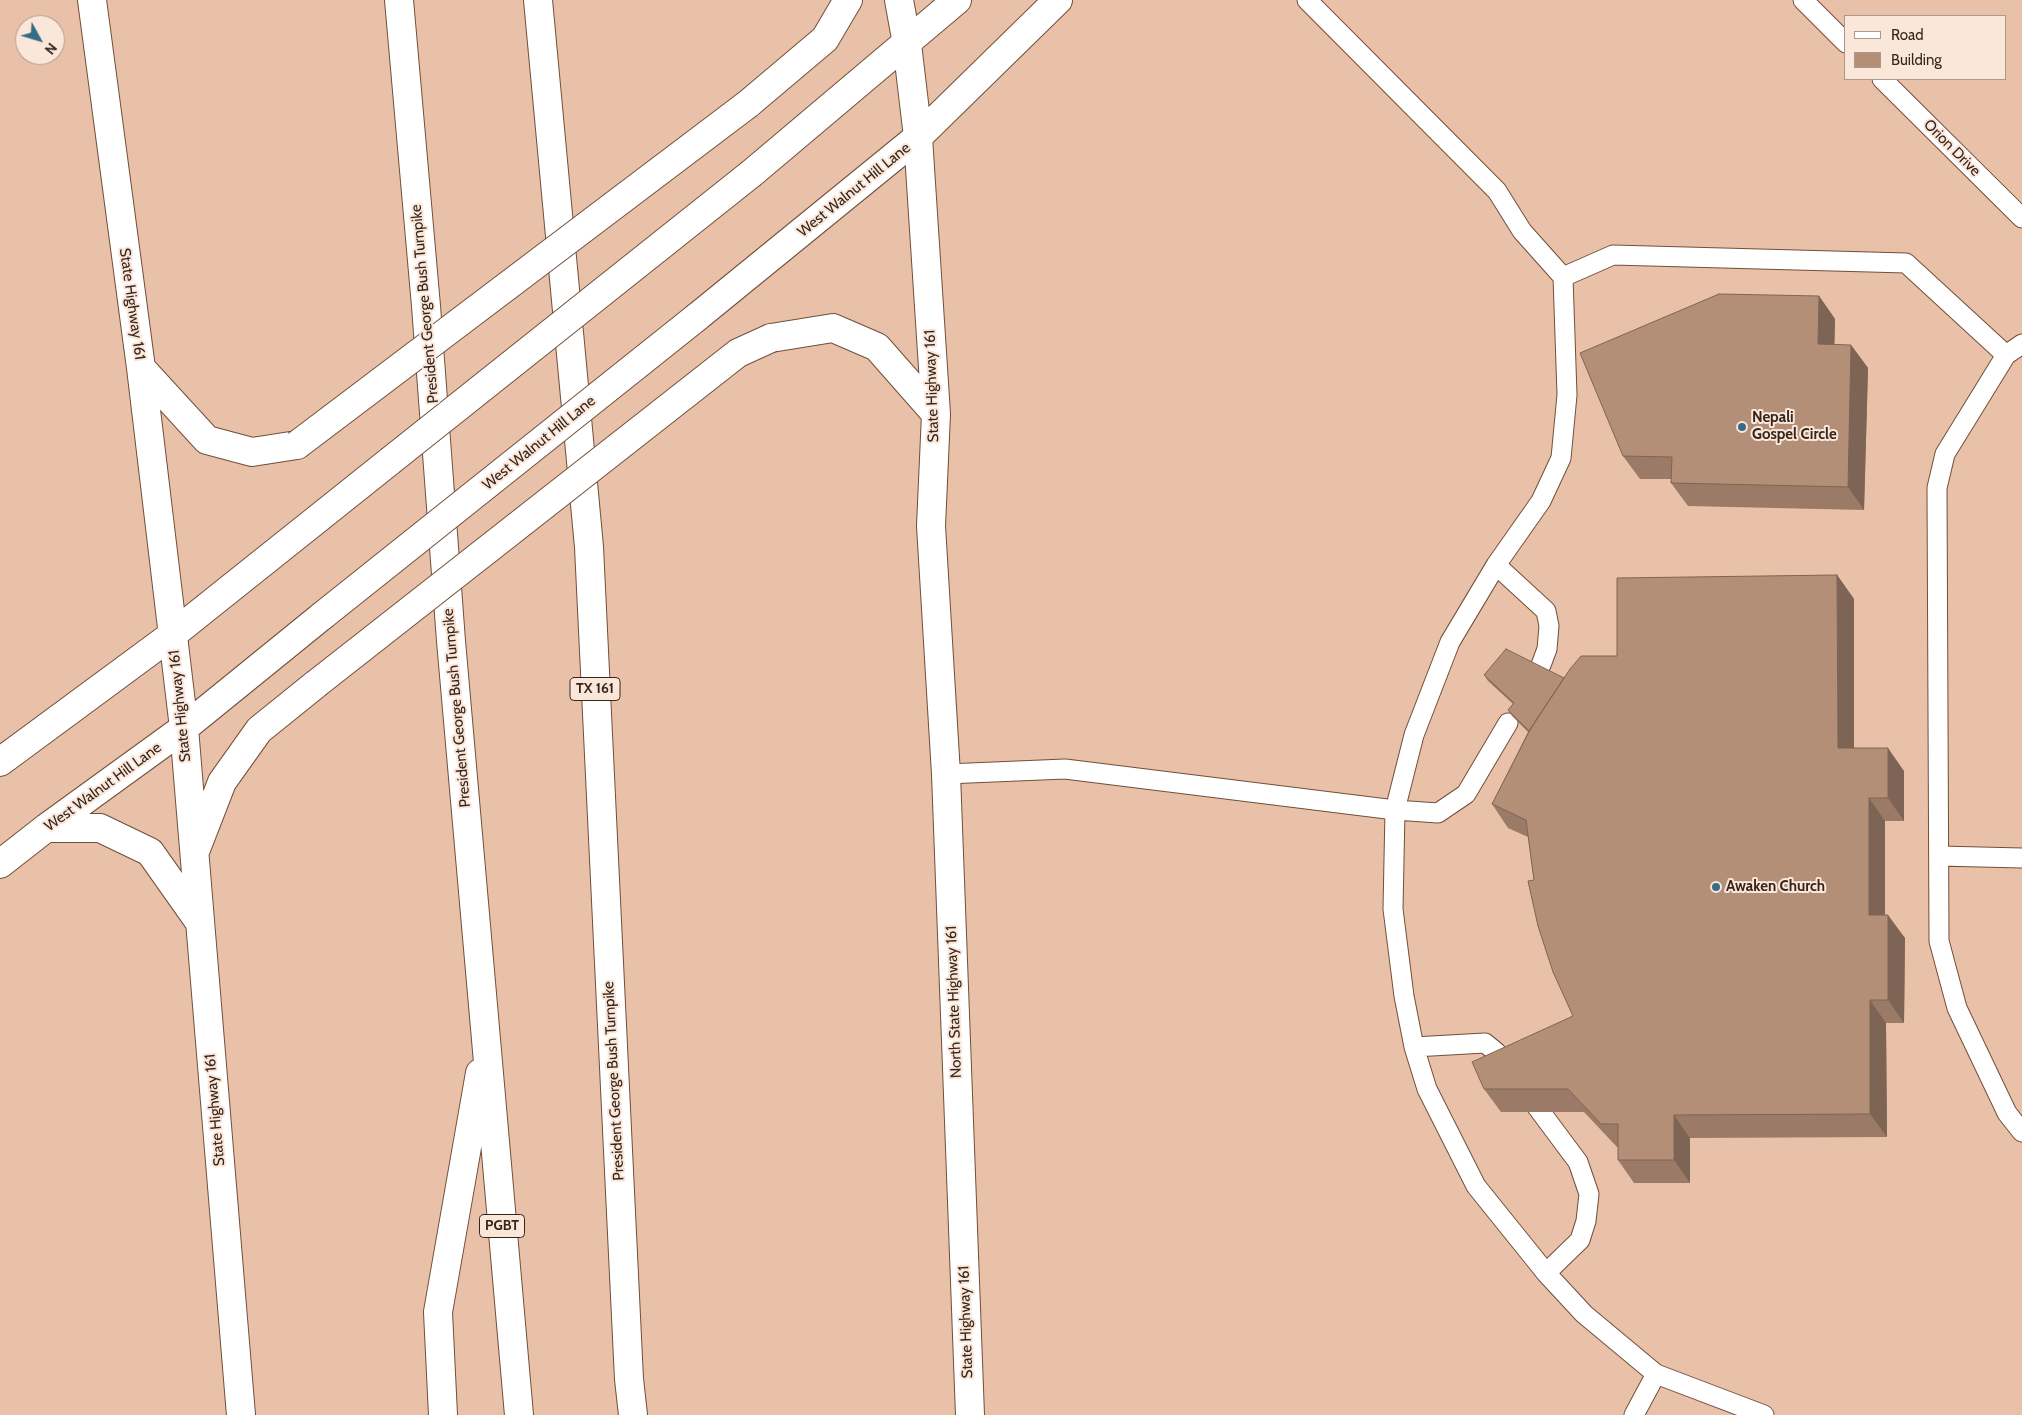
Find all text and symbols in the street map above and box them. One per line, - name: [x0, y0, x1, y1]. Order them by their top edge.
- north arrow: [15, 15, 65, 65]
- legend: [1844, 15, 2007, 80]
- text: Road: [1891, 26, 1924, 44]
- text: N: [41, 39, 61, 58]
- text: Building: [1891, 51, 1942, 69]
- street label: Orion Drive: [1920, 116, 1984, 180]
- street label: West Walnut Hill Lane: [794, 139, 914, 241]
- street label: President George Bush Turnpike: [407, 204, 443, 404]
- street label: State Highway 161: [115, 247, 149, 361]
- street label: State Highway 161: [921, 329, 943, 443]
- street label: West Walnut Hill Lane: [479, 392, 599, 494]
- place label: Nepali Gospel Circle: [1752, 409, 1837, 444]
- marker: Nepali Gospel Circle: [1736, 421, 1748, 433]
- street label: President George Bush Turnpike: [439, 608, 475, 808]
- street label: State Highway 161: [165, 649, 195, 763]
- road number: TX 161: [570, 678, 620, 701]
- street label: West Walnut Hill Lane: [41, 739, 165, 835]
- place label: Awaken Church: [1726, 878, 1825, 896]
- marker: Awaken Church: [1710, 881, 1722, 893]
- street label: North State Highway 161: [942, 925, 966, 1079]
- street label: President George Bush Turnpike: [600, 981, 628, 1181]
- street label: State Highway 161: [201, 1053, 229, 1167]
- road number: PGBT: [480, 1214, 524, 1238]
- street label: State Highway 161: [955, 1265, 977, 1379]

